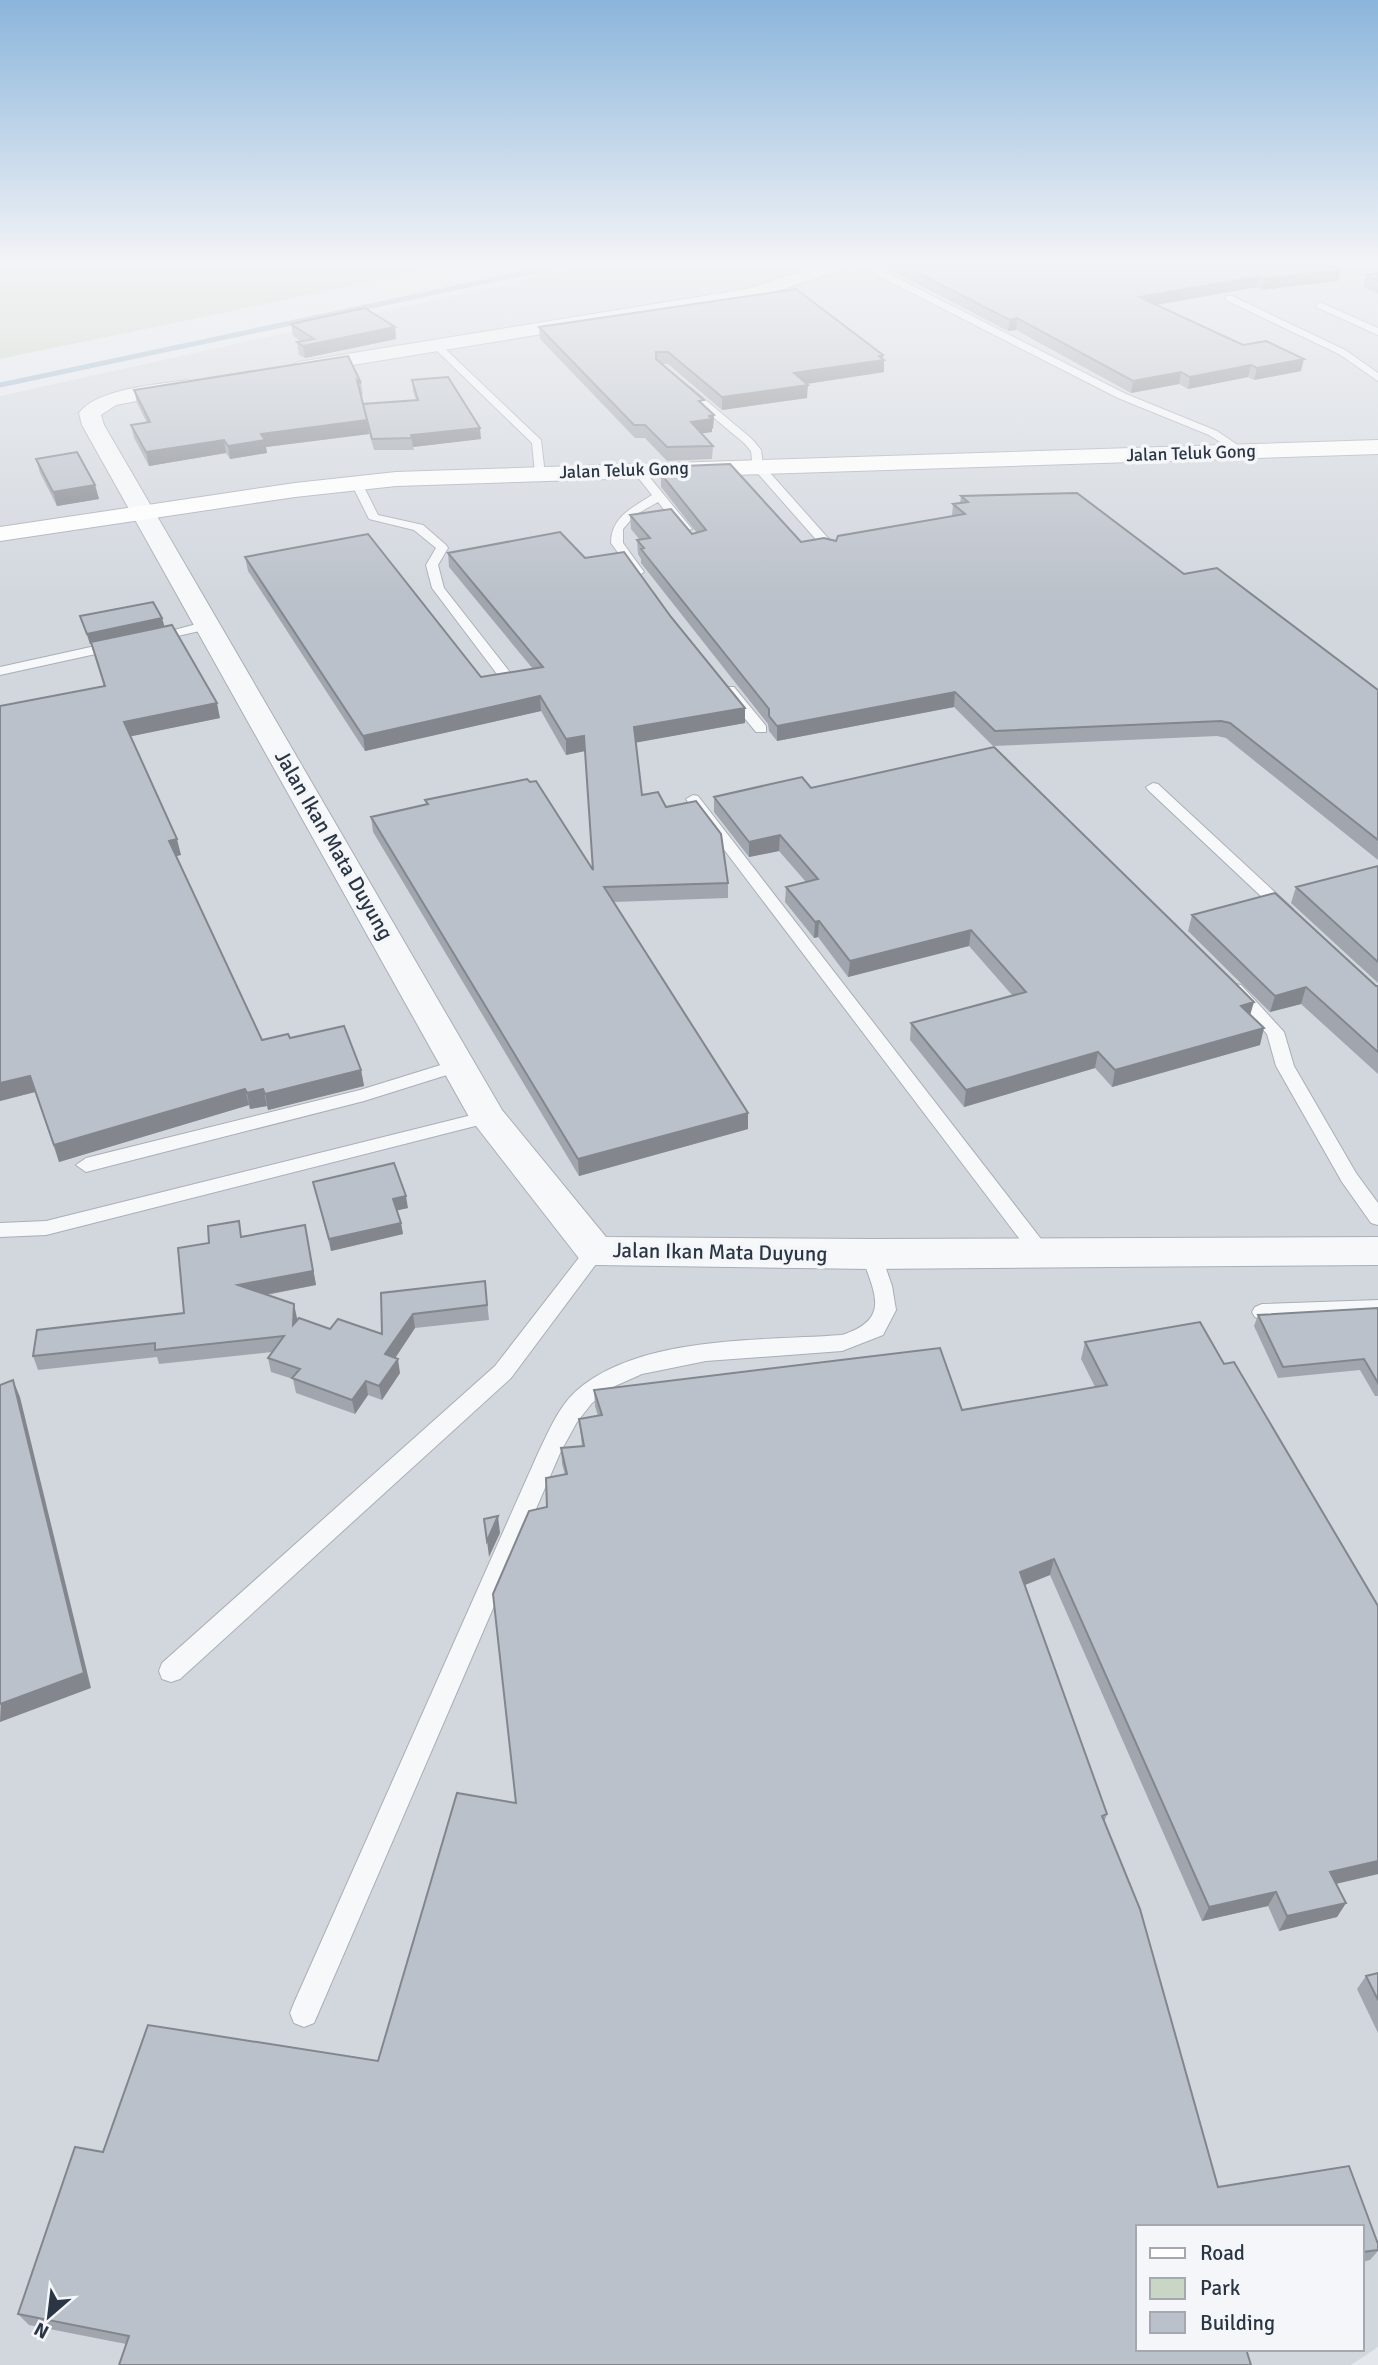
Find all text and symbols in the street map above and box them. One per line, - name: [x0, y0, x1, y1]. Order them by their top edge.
- street label: Jalan Teluk Gong: [1126, 440, 1256, 466]
- street label: Jalan Teluk Gong: [559, 457, 689, 483]
- street label: Jalan Ikan Mata Duyung: [269, 745, 399, 945]
- street label: Jalan Ikan Mata Duyung: [612, 1237, 828, 1267]
- legend: [1136, 2225, 1364, 2351]
- text: Road: [1200, 2240, 1245, 2266]
- text: Park: [1200, 2275, 1241, 2301]
- north arrow: [14, 2281, 84, 2351]
- text: Building: [1200, 2310, 1275, 2336]
- text: N: [30, 2316, 53, 2344]

